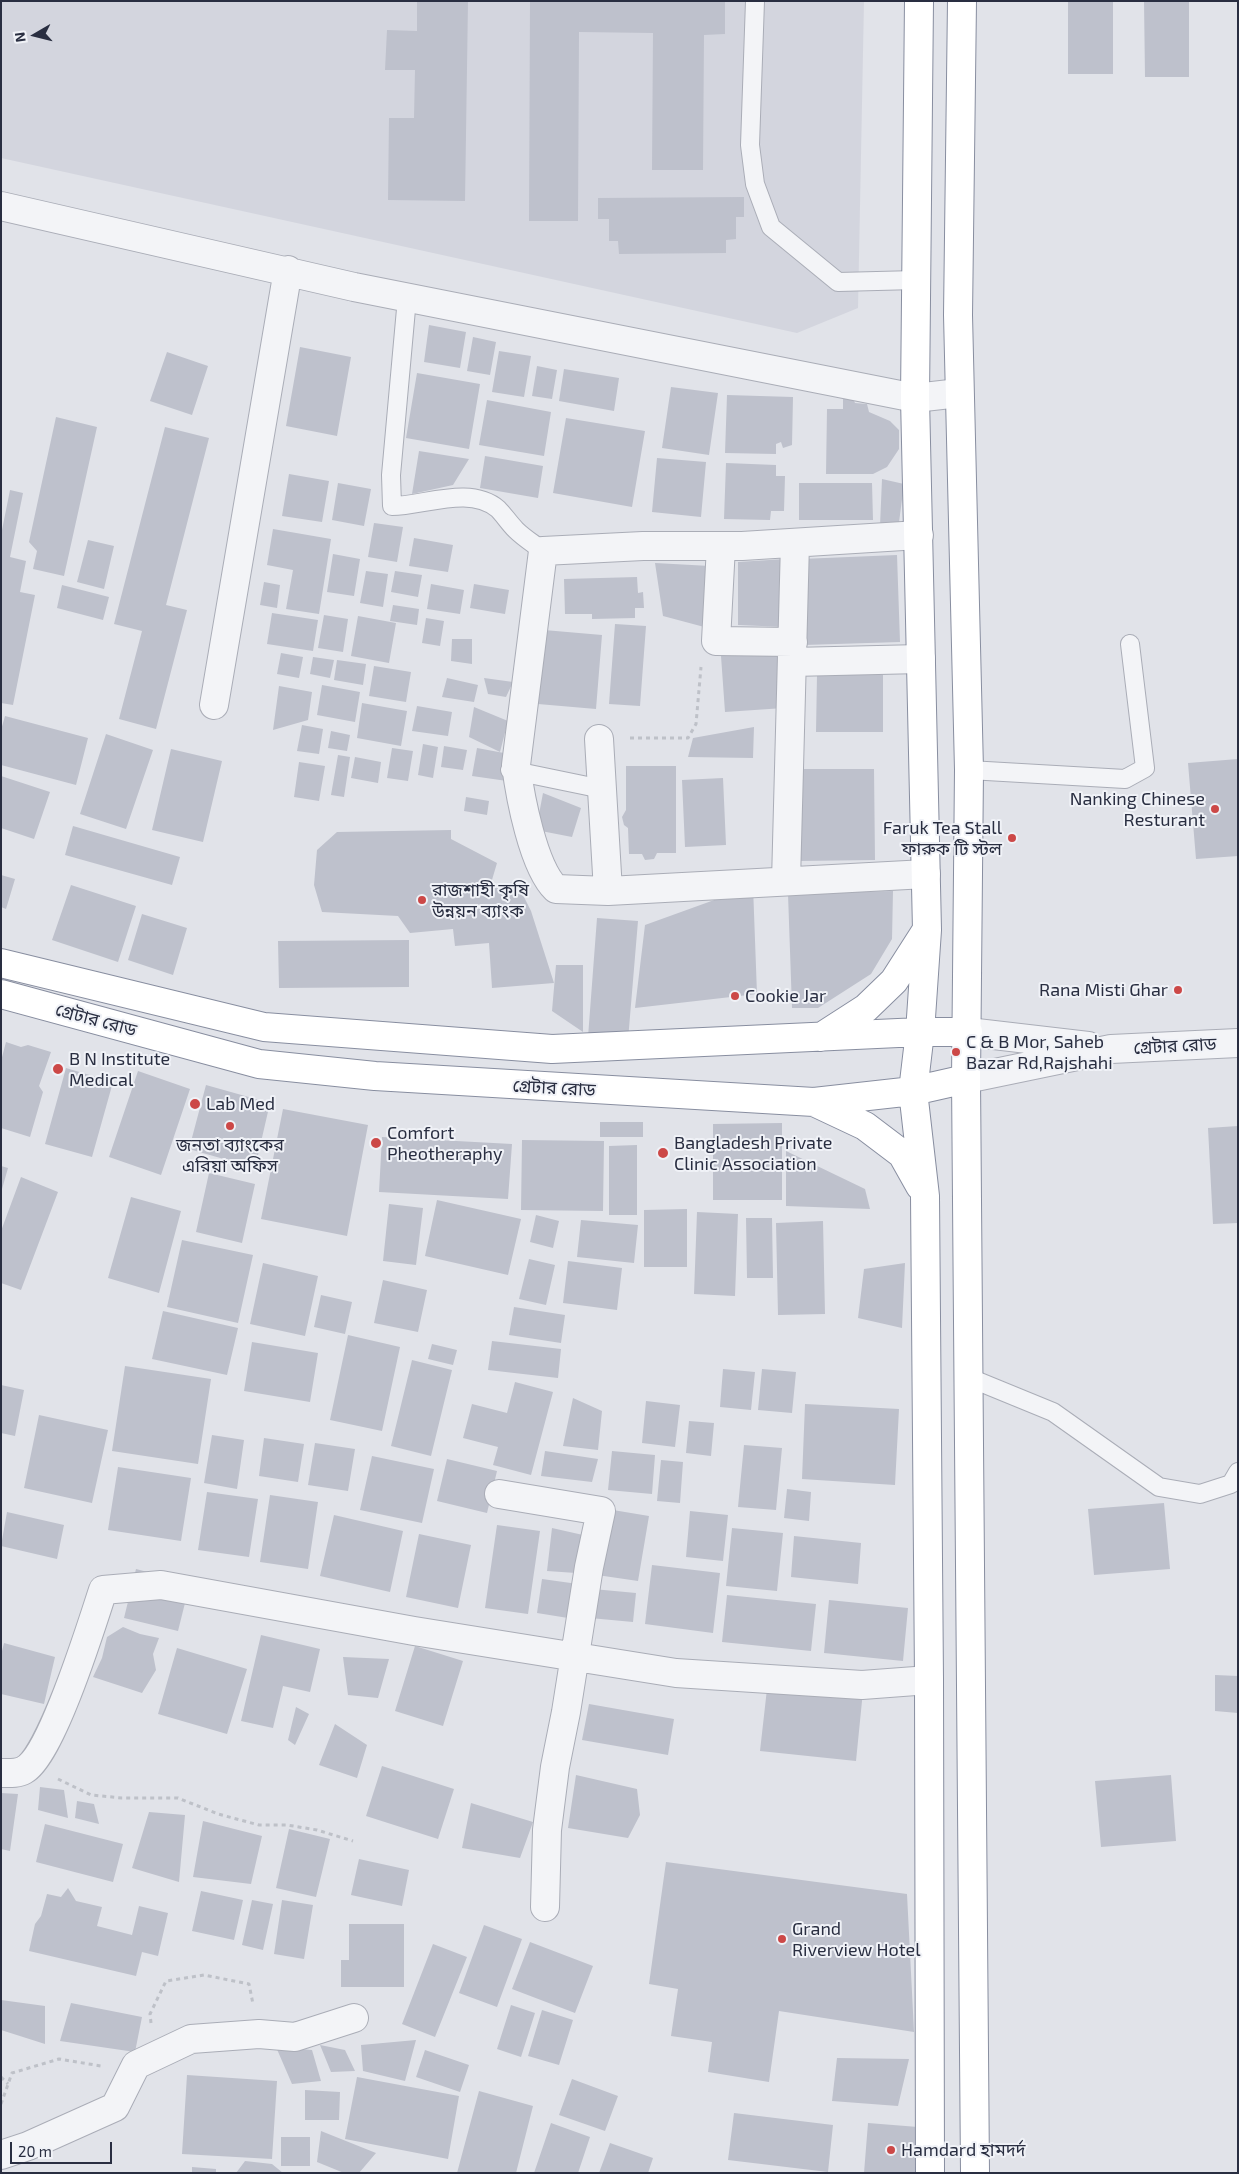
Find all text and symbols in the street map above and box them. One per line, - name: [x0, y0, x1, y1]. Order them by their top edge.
- north arrow: [10, 10, 60, 60]
- text: N: [11, 31, 29, 43]
- place label: Nanking Chinese Resturant: [1070, 788, 1205, 831]
- marker: Nanking Chinese Resturant: [1209, 803, 1221, 815]
- place label: Faruk Tea Stall ফারুক টি স্টল: [883, 817, 1002, 860]
- marker: Faruk Tea Stall ফারুক টি স্টল: [1006, 832, 1018, 844]
- place label: রাজশাহী কৃষি উন্নয়ন ব্যাংক: [432, 879, 529, 922]
- marker: রাজশাহী কৃষি উন্নয়ন ব্যাংক: [416, 894, 428, 906]
- place label: Rana Misti Ghar: [1039, 979, 1168, 1001]
- marker: Rana Misti Ghar: [1172, 984, 1184, 996]
- place label: Cookie Jar: [745, 985, 826, 1007]
- marker: Cookie Jar: [729, 990, 741, 1002]
- street label: গ্রেটার রোড: [53, 999, 139, 1041]
- place label: C & B Mor, Saheb Bazar Rd,Rajshahi: [966, 1031, 1113, 1074]
- street label: গ্রেটার রোড: [1133, 1033, 1217, 1059]
- marker: C & B Mor, Saheb Bazar Rd,Rajshahi: [950, 1046, 962, 1058]
- place label: B N Institute Medical: [69, 1048, 170, 1090]
- marker: B N Institute Medical: [51, 1062, 65, 1076]
- street label: গ্রেটার রোড: [512, 1075, 596, 1101]
- place label: Lab Med: [206, 1093, 275, 1115]
- marker: Lab Med: [188, 1097, 202, 1111]
- marker: জনতা ব্যাংকের এরিয়া অফিস: [224, 1120, 236, 1132]
- place label: Comfort Pheotheraphy: [387, 1122, 502, 1164]
- place label: Bangladesh Private Clinic Association: [674, 1132, 833, 1174]
- place label: জনতা ব্যাংকের এরিয়া অফিস: [176, 1134, 284, 1176]
- marker: Comfort Pheotheraphy: [369, 1136, 383, 1150]
- marker: Bangladesh Private Clinic Association: [656, 1146, 670, 1160]
- place label: Grand Riverview Hotel: [792, 1918, 921, 1960]
- marker: Grand Riverview Hotel: [776, 1933, 788, 1945]
- scale bar: [12, 2132, 115, 2164]
- place label: Hamdard হামদর্দ: [901, 2139, 1026, 2161]
- text: 20 m: [18, 2142, 52, 2160]
- marker: Hamdard হামদর্দ: [885, 2144, 897, 2156]

